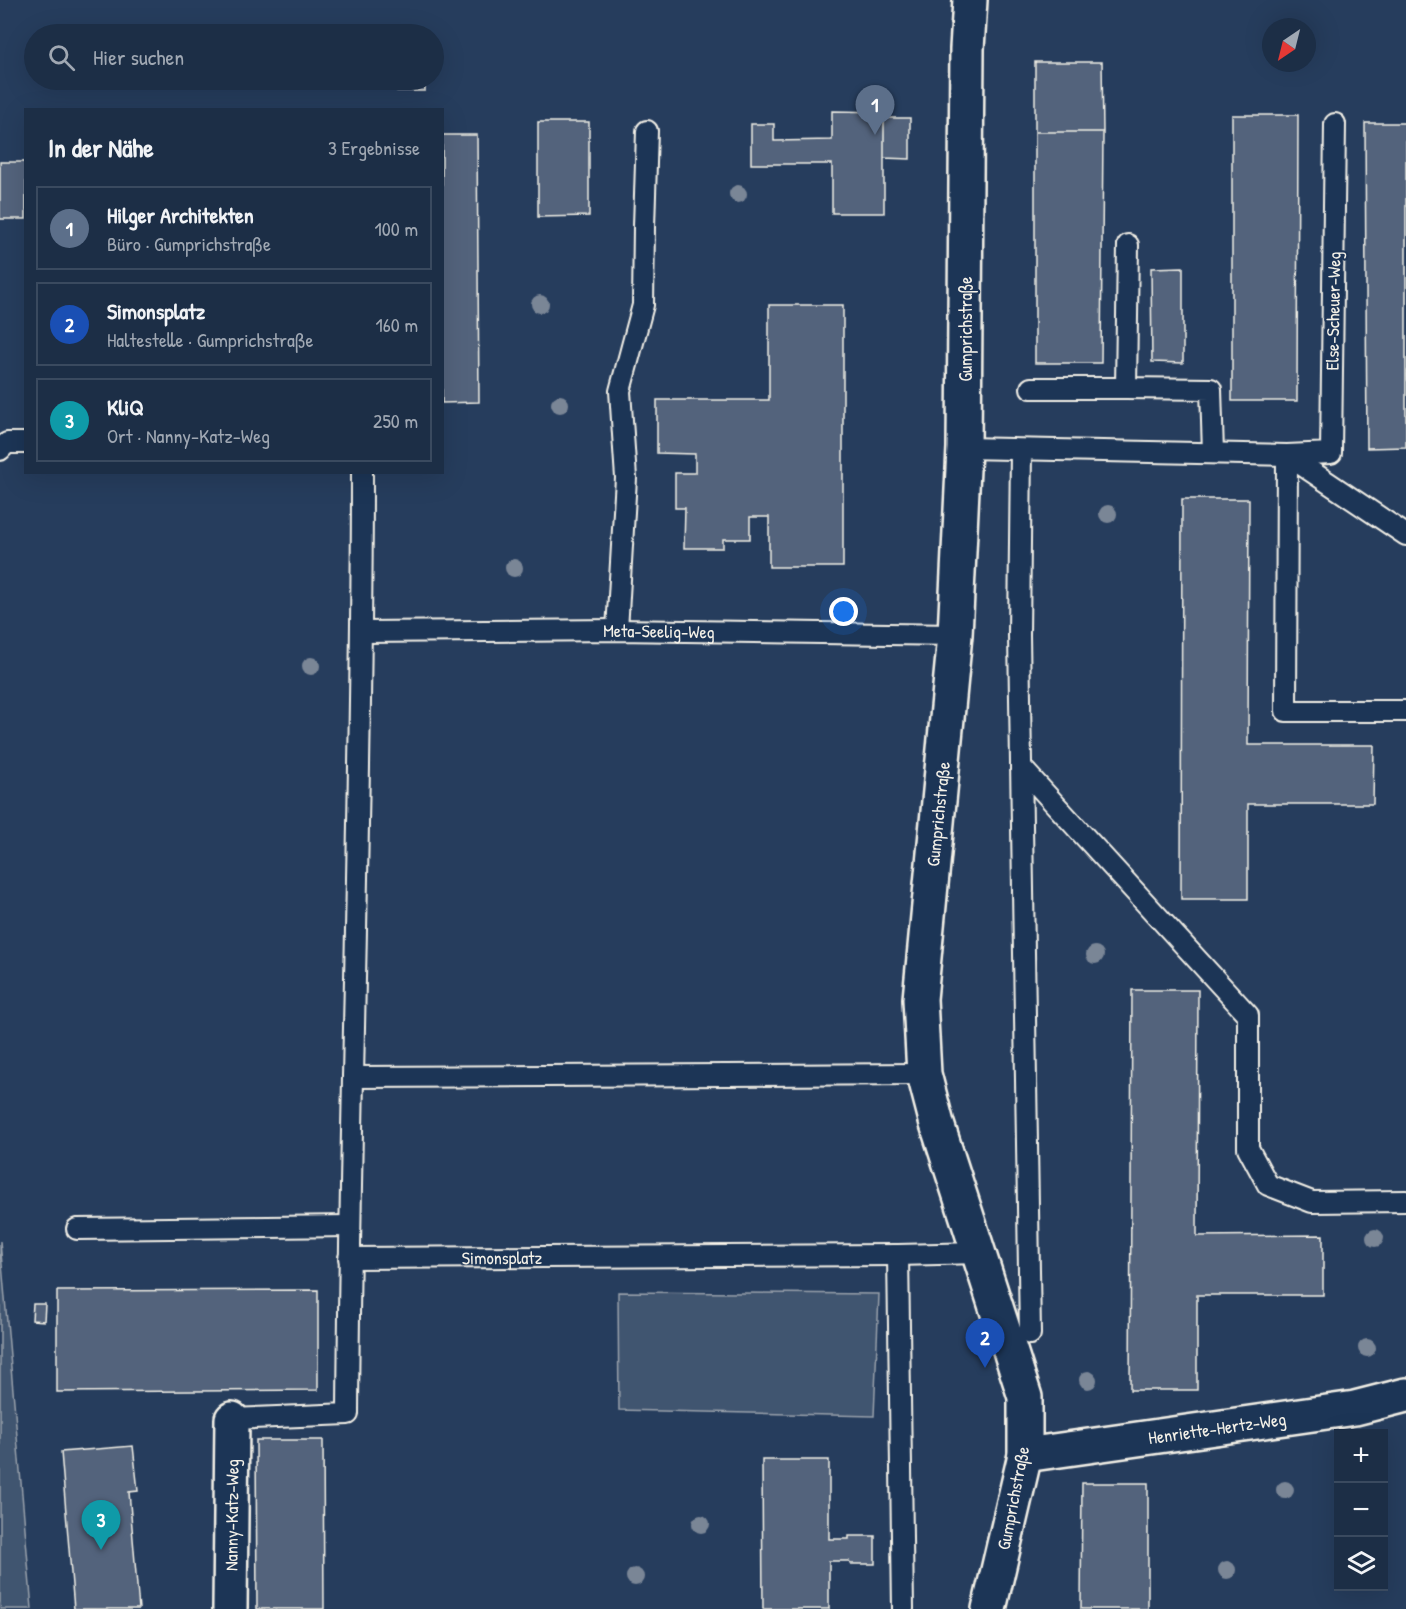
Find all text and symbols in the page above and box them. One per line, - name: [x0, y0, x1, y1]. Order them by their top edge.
- north arrow: [1262, 18, 1316, 72]
- search box: [24, 24, 444, 90]
- icon: search: [45, 41, 78, 74]
- text: Hier suchen: [93, 42, 184, 72]
- pin: 1: [856, 86, 894, 135]
- text: In der Nähe: [48, 130, 154, 165]
- text: 3 Ergebnisse: [328, 134, 420, 161]
- text: Hilger Architekten: [107, 200, 254, 230]
- text: 1: [66, 215, 73, 242]
- text: 100 m: [375, 215, 418, 242]
- text: Büro · Gumprichstraße: [107, 230, 271, 257]
- street label: Else-Scheuer-Weg: [1319, 251, 1347, 371]
- street label: Gumprichstraße: [953, 276, 978, 382]
- text: Simonsplatz: [107, 296, 205, 326]
- text: 2: [65, 311, 74, 338]
- text: 160 m: [376, 311, 418, 338]
- text: Haltestelle · Gumprichstraße: [107, 326, 313, 353]
- text: KliQ: [107, 392, 144, 422]
- text: 3: [65, 407, 74, 434]
- text: 250 m: [373, 407, 418, 434]
- text: Ort · Nanny-Katz-Weg: [107, 422, 270, 449]
- your location: [829, 597, 858, 626]
- street label: Meta-Seelig-Weg: [603, 617, 715, 644]
- street label: Gumprichstraße: [920, 760, 956, 868]
- street label: Simonsplatz: [462, 1244, 543, 1270]
- pin: 2: [966, 1318, 1004, 1368]
- street label: Henriette-Hertz-Weg: [1147, 1405, 1288, 1450]
- map controls: [1334, 1429, 1388, 1591]
- button: +: [1334, 1429, 1388, 1483]
- street label: Gumprichstraße: [991, 1444, 1035, 1552]
- street label: Nanny-Katz-Weg: [218, 1459, 244, 1571]
- button: −: [1334, 1483, 1388, 1537]
- pin: 3: [82, 1500, 120, 1550]
- button: layers: [1334, 1537, 1388, 1591]

